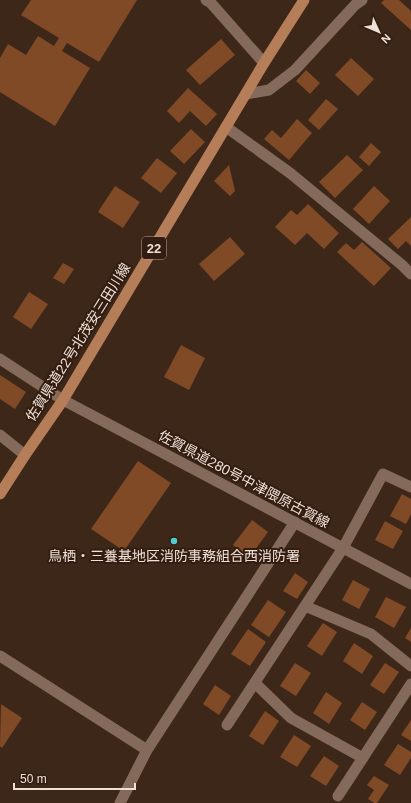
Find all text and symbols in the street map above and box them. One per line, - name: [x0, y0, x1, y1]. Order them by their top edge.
- north arrow: [359, 12, 399, 52]
- text: N: [379, 32, 393, 46]
- road number: 22: [142, 237, 166, 259]
- street label: 佐賀県道22号北茂安三田川線: [23, 260, 133, 424]
- street label: 佐賀県道280号中津隈原古賀線: [156, 427, 332, 531]
- marker: 鳥栖・三養基地区消防事務組合西消防署: [169, 536, 179, 546]
- place label: 鳥栖・三養基地区消防事務組合西消防署: [48, 548, 300, 564]
- scale bar: [14, 765, 135, 791]
- text: 50 m: [20, 772, 47, 786]

